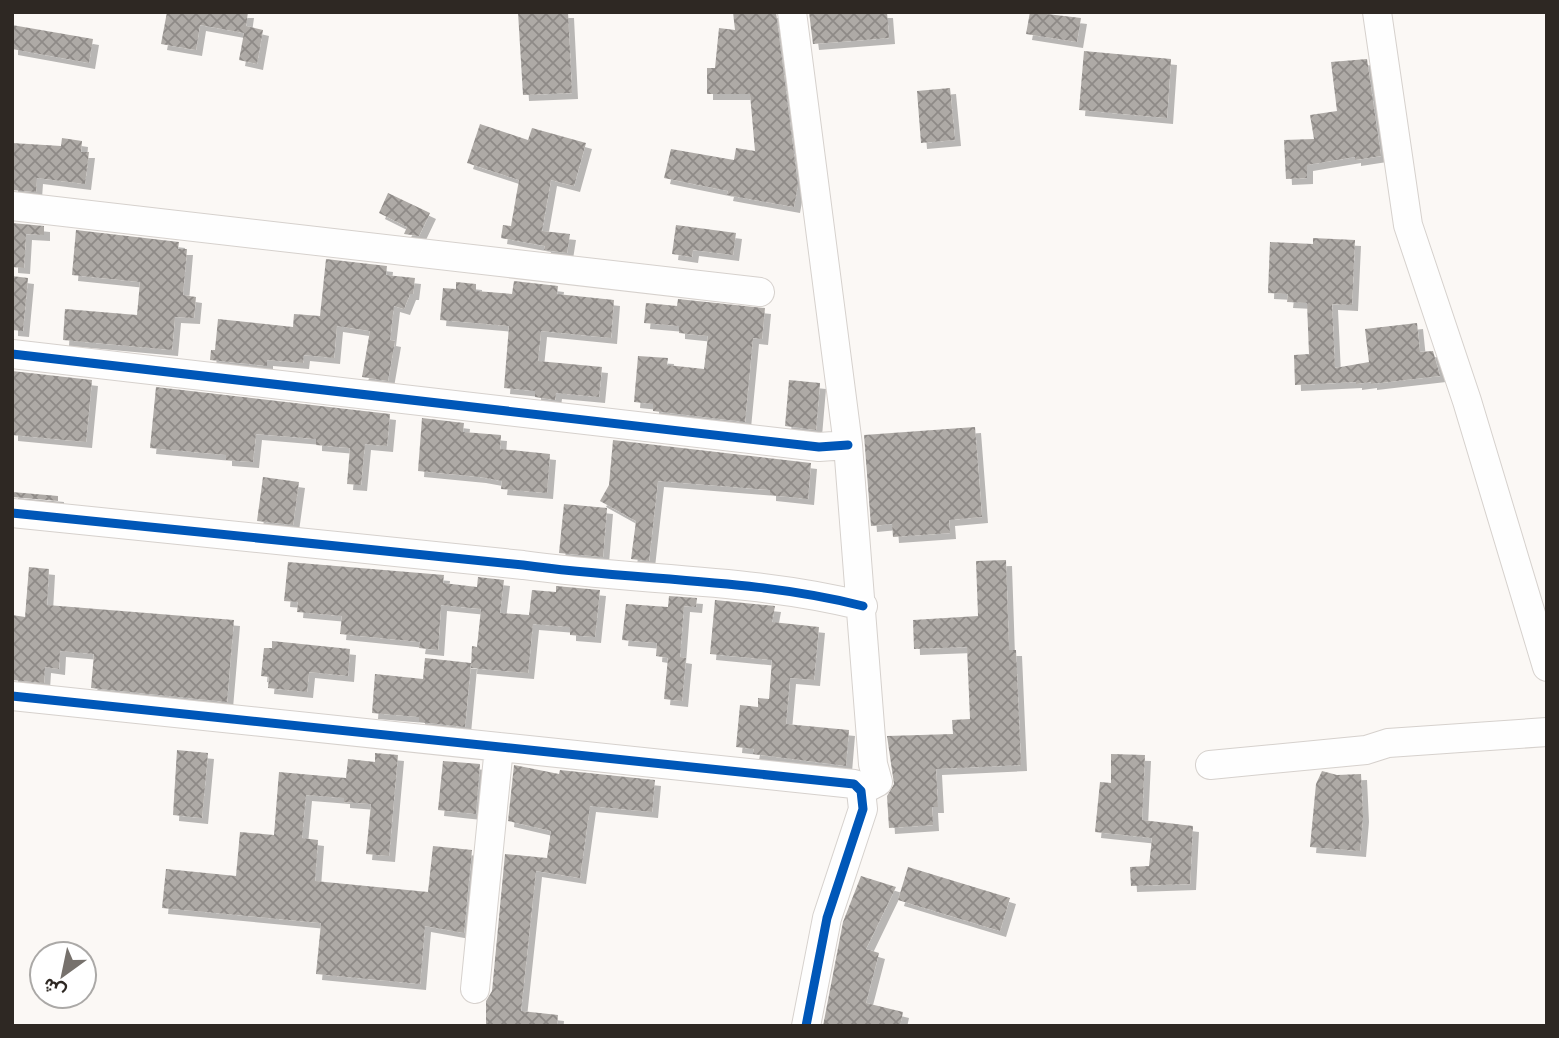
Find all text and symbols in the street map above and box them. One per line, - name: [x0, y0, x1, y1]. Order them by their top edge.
- north arrow: [28, 940, 98, 1010]
- text: ش: [37, 972, 70, 1006]

